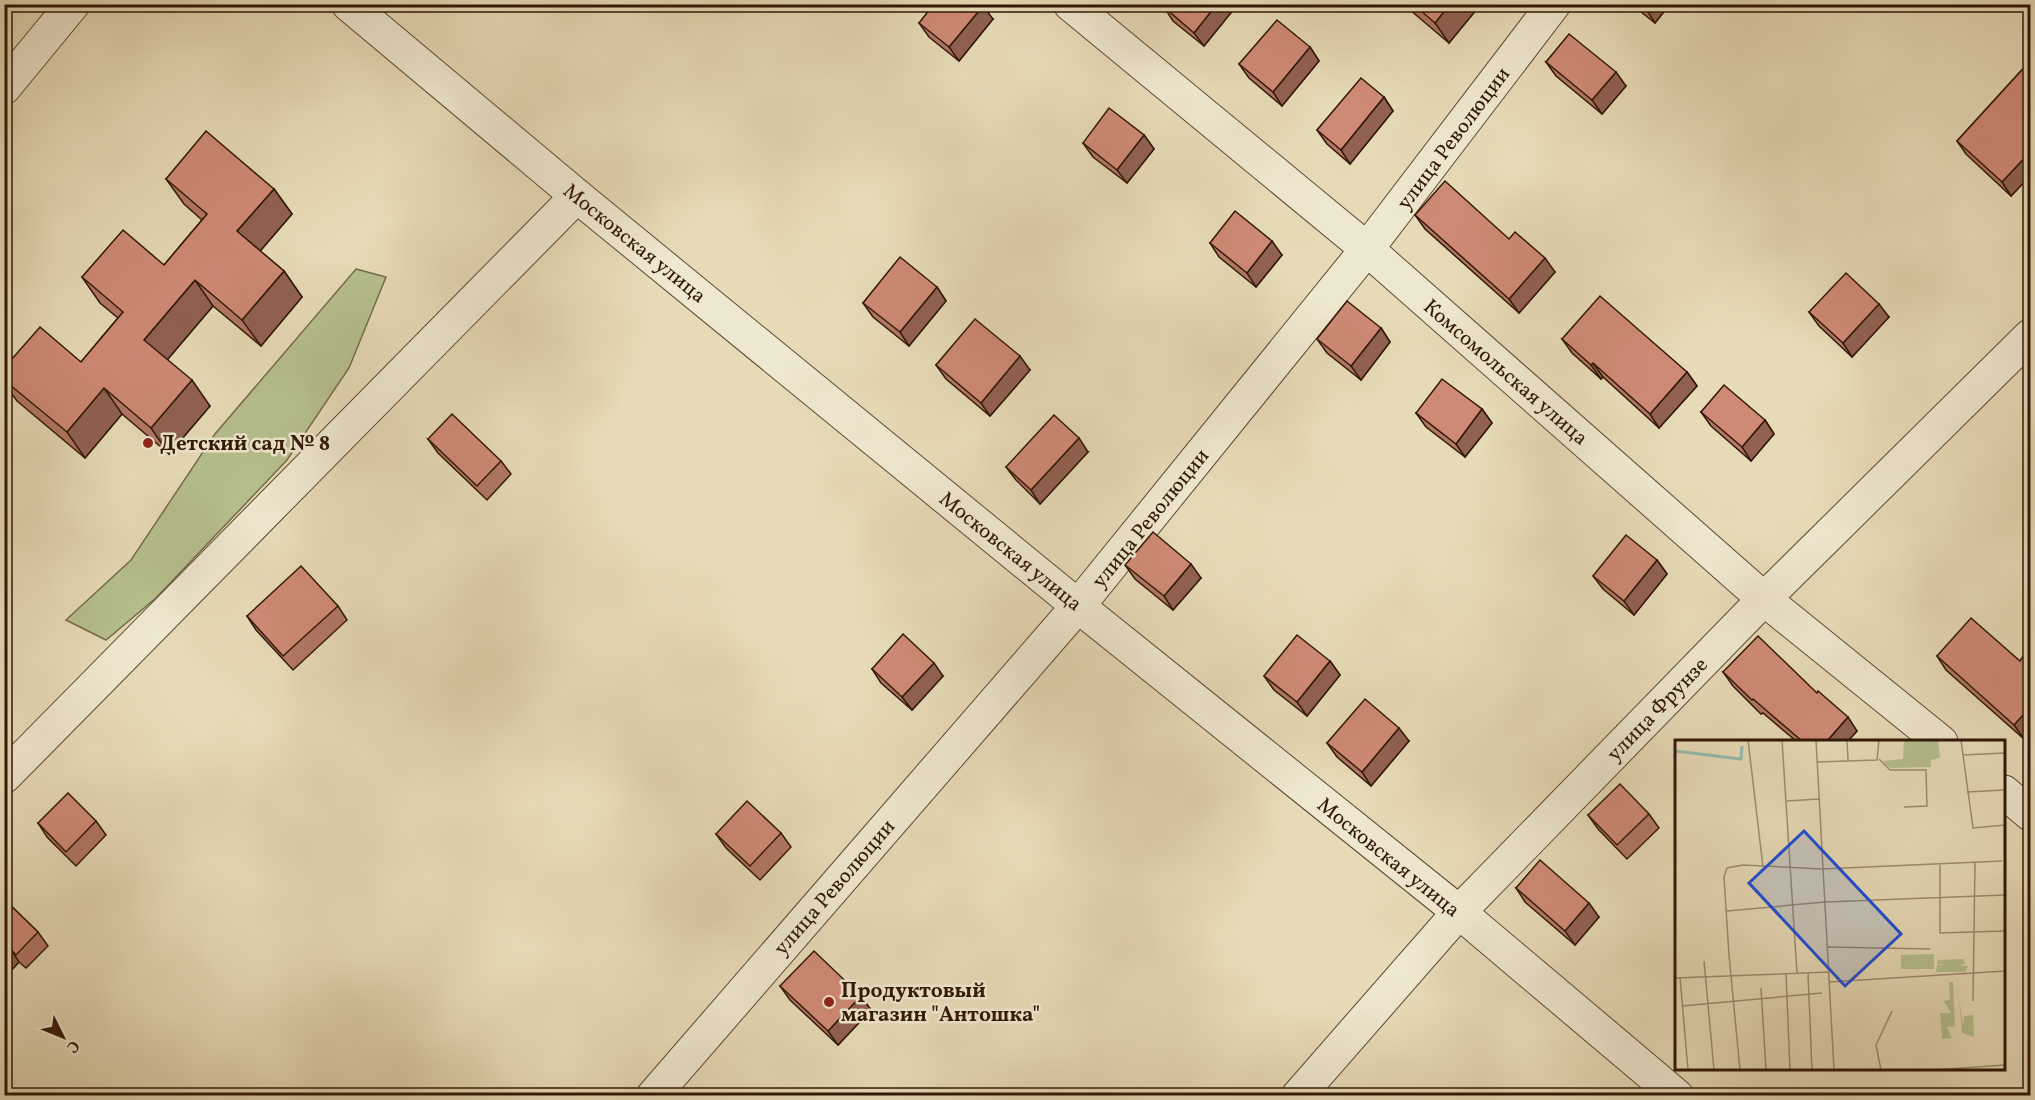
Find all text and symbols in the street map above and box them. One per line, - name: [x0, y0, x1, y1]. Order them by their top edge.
- street label: улица Революции: [1391, 61, 1518, 216]
- street label: Московская улица: [556, 177, 712, 311]
- street label: Комсомольская улица: [1416, 293, 1594, 453]
- place label: Детский сад № 8: [160, 430, 330, 459]
- marker: Детский сад № 8: [141, 436, 155, 450]
- street label: улица Революции: [1086, 443, 1217, 595]
- street label: Московская улица: [932, 485, 1088, 619]
- street label: улица Фрунзе: [1601, 652, 1715, 769]
- inset map: [1675, 740, 2005, 1070]
- street label: Московская улица: [1310, 791, 1466, 925]
- street label: улица Революции: [768, 813, 903, 962]
- place label: Продуктовый магазин "Антошка": [841, 977, 1040, 1030]
- marker: Продуктовый магазин "Антошка": [822, 995, 836, 1009]
- north arrow: [33, 1007, 93, 1067]
- text: С: [61, 1035, 84, 1057]

